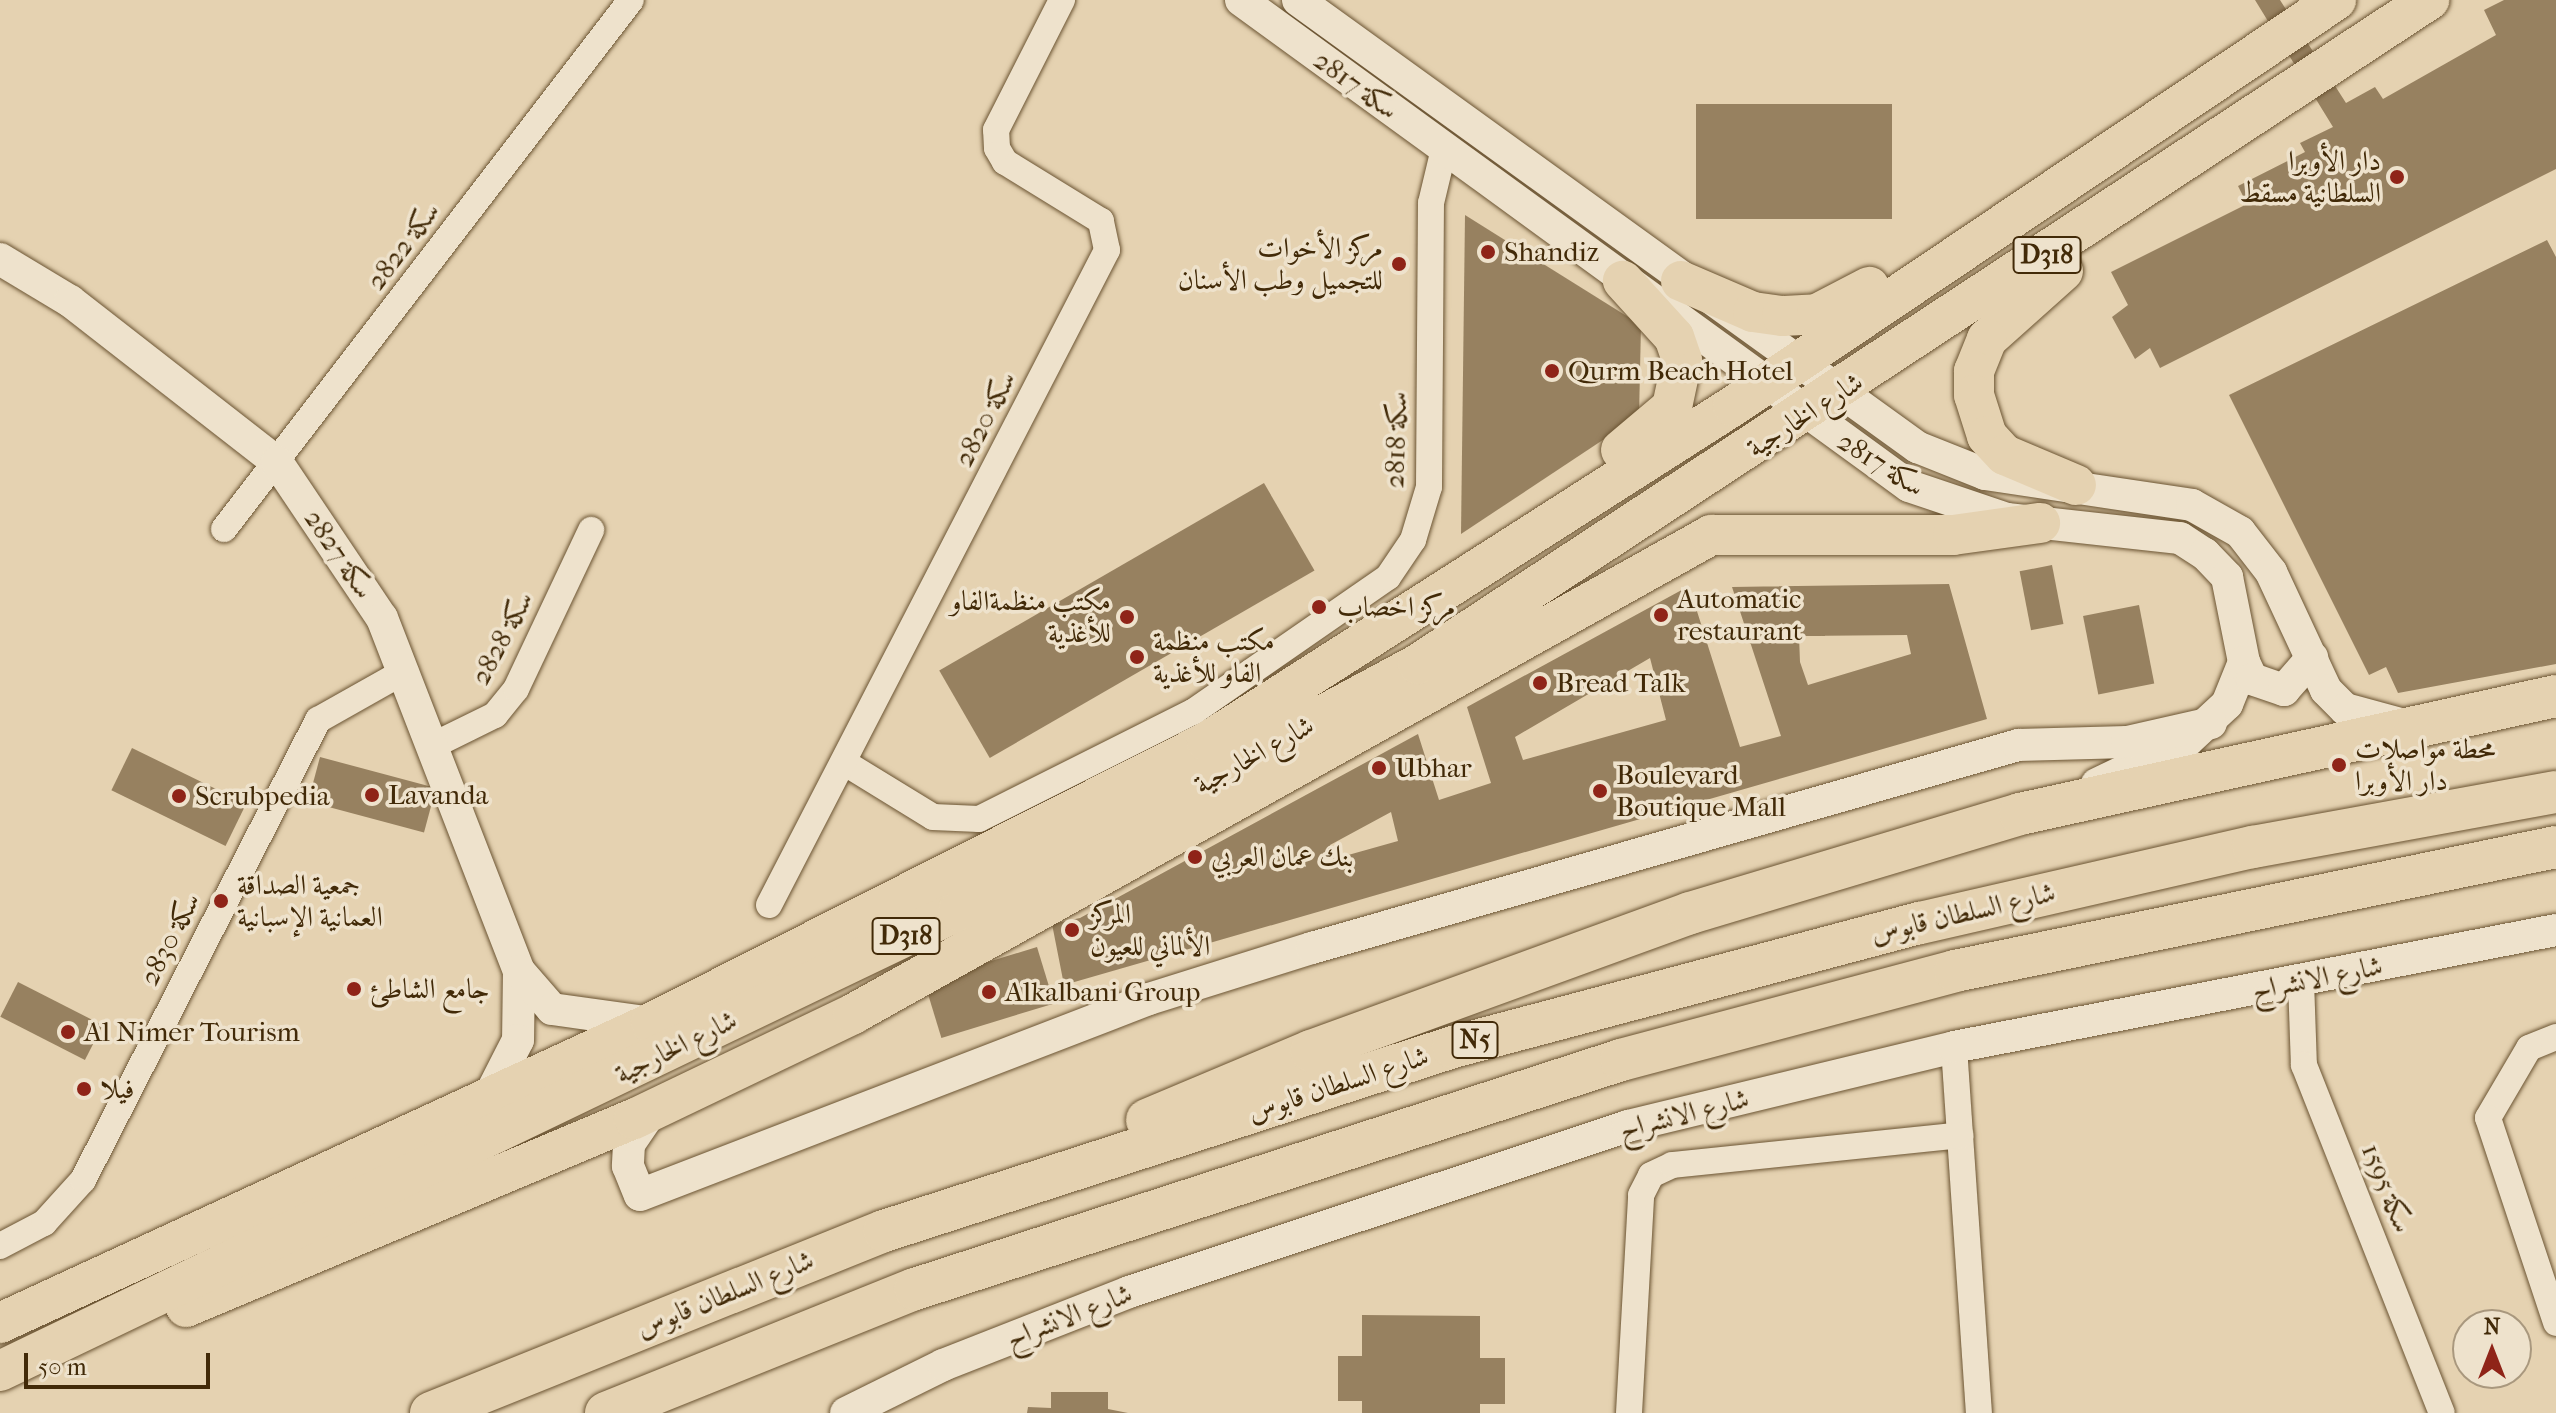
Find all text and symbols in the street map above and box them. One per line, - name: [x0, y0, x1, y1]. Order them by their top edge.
- street label: سكة 2817: [1307, 43, 1405, 127]
- place label: دار الأوبرا السلطانية مسقط: [2239, 144, 2381, 210]
- marker: دار الأوبرا السلطانية مسقط: [2388, 168, 2406, 186]
- street label: سكة 2822: [359, 195, 447, 297]
- place label: مركز الأخوات للتجميل وطب الأسنان: [1178, 231, 1383, 297]
- road number: D318: [2011, 233, 2083, 277]
- place label: Shandiz: [1504, 235, 1599, 269]
- marker: Shandiz: [1479, 243, 1497, 261]
- marker: مركز الأخوات للتجميل وطب الأسنان: [1390, 255, 1408, 273]
- place label: Qurm Beach Hotel: [1568, 354, 1793, 388]
- marker: Qurm Beach Hotel: [1543, 362, 1561, 380]
- street label: شارع الخارجية: [1741, 365, 1869, 465]
- street label: سكة 2820: [947, 366, 1023, 472]
- street label: سكة 2818: [1378, 391, 1414, 489]
- street label: سكة 2817: [1831, 424, 1931, 504]
- street label: سكة 2827: [297, 503, 381, 605]
- place label: Automatic restaurant: [1677, 582, 1803, 648]
- place label: مكتب منظمةالفاو للأغذية: [950, 584, 1111, 650]
- street label: سكة 2828: [463, 585, 541, 691]
- place label: مركز اخصاب: [1337, 590, 1456, 624]
- marker: مركز اخصاب: [1308, 596, 1330, 618]
- marker: Automatic restaurant: [1652, 606, 1670, 624]
- marker: مكتب منظمةالفاو للأغذية: [1118, 608, 1136, 626]
- place label: مكتب منظمة الفاو للأغذية: [1153, 624, 1275, 690]
- marker: مكتب منظمة الفاو للأغذية: [1128, 648, 1146, 666]
- place label: Bread Talk: [1556, 666, 1686, 700]
- marker: Bread Talk: [1531, 674, 1549, 692]
- street label: شارع الخارجية: [1188, 708, 1320, 802]
- place label: محطة مواصلات دار الأوبرا: [2355, 732, 2495, 798]
- place label: Ubhar: [1395, 751, 1472, 785]
- marker: محطة مواصلات دار الأوبرا: [2330, 756, 2348, 774]
- place label: Boulevard Boutique Mall: [1616, 758, 1786, 824]
- marker: Ubhar: [1370, 759, 1388, 777]
- place label: Lavanda: [388, 778, 488, 812]
- place label: Scrubpedia: [195, 779, 330, 813]
- marker: Boulevard Boutique Mall: [1591, 782, 1609, 800]
- marker: Lavanda: [363, 786, 381, 804]
- marker: Scrubpedia: [170, 787, 188, 805]
- place label: بنك عمان العربي: [1211, 840, 1354, 874]
- marker: بنك عمان العربي: [1186, 848, 1204, 866]
- place label: جمعية الصداقة العمانية الإسبانية: [237, 868, 383, 934]
- street label: شارع السلطان قابوس: [1867, 875, 2059, 951]
- street label: سكة 2830: [132, 887, 208, 991]
- marker: جمعية الصداقة العمانية الإسبانية: [212, 892, 230, 910]
- place label: المركز الألماني للعيون: [1090, 897, 1210, 963]
- road number: D318: [870, 914, 942, 958]
- marker: المركز الألماني للعيون: [1061, 919, 1083, 941]
- street label: شارع الانشراح: [2249, 949, 2385, 1007]
- place label: جامع الشاطئ: [370, 972, 490, 1006]
- place label: Alkalbani Group: [1005, 975, 1200, 1009]
- marker: جامع الشاطئ: [345, 980, 363, 998]
- marker: Alkalbani Group: [980, 983, 998, 1001]
- street label: شارع الخارجية: [609, 1003, 743, 1091]
- place label: Al Nimer Tourism: [84, 1015, 300, 1049]
- road number: N5: [1451, 1018, 1499, 1062]
- marker: Al Nimer Tourism: [59, 1023, 77, 1041]
- street label: شارع السلطان قابوس: [1243, 1039, 1433, 1129]
- place label: فيلا: [100, 1072, 134, 1106]
- marker: فيلا: [75, 1080, 93, 1098]
- street label: شارع الانشراح: [1615, 1082, 1753, 1146]
- street label: سكة 1595: [2354, 1139, 2420, 1237]
- street label: شارع السلطان قابوس: [631, 1243, 819, 1345]
- street label: شارع الانشراح: [1001, 1276, 1137, 1356]
- north arrow: [2452, 1309, 2532, 1389]
- text: N: [2484, 1314, 2500, 1340]
- scale bar: [28, 1337, 214, 1387]
- text: 50 m: [38, 1353, 87, 1381]

